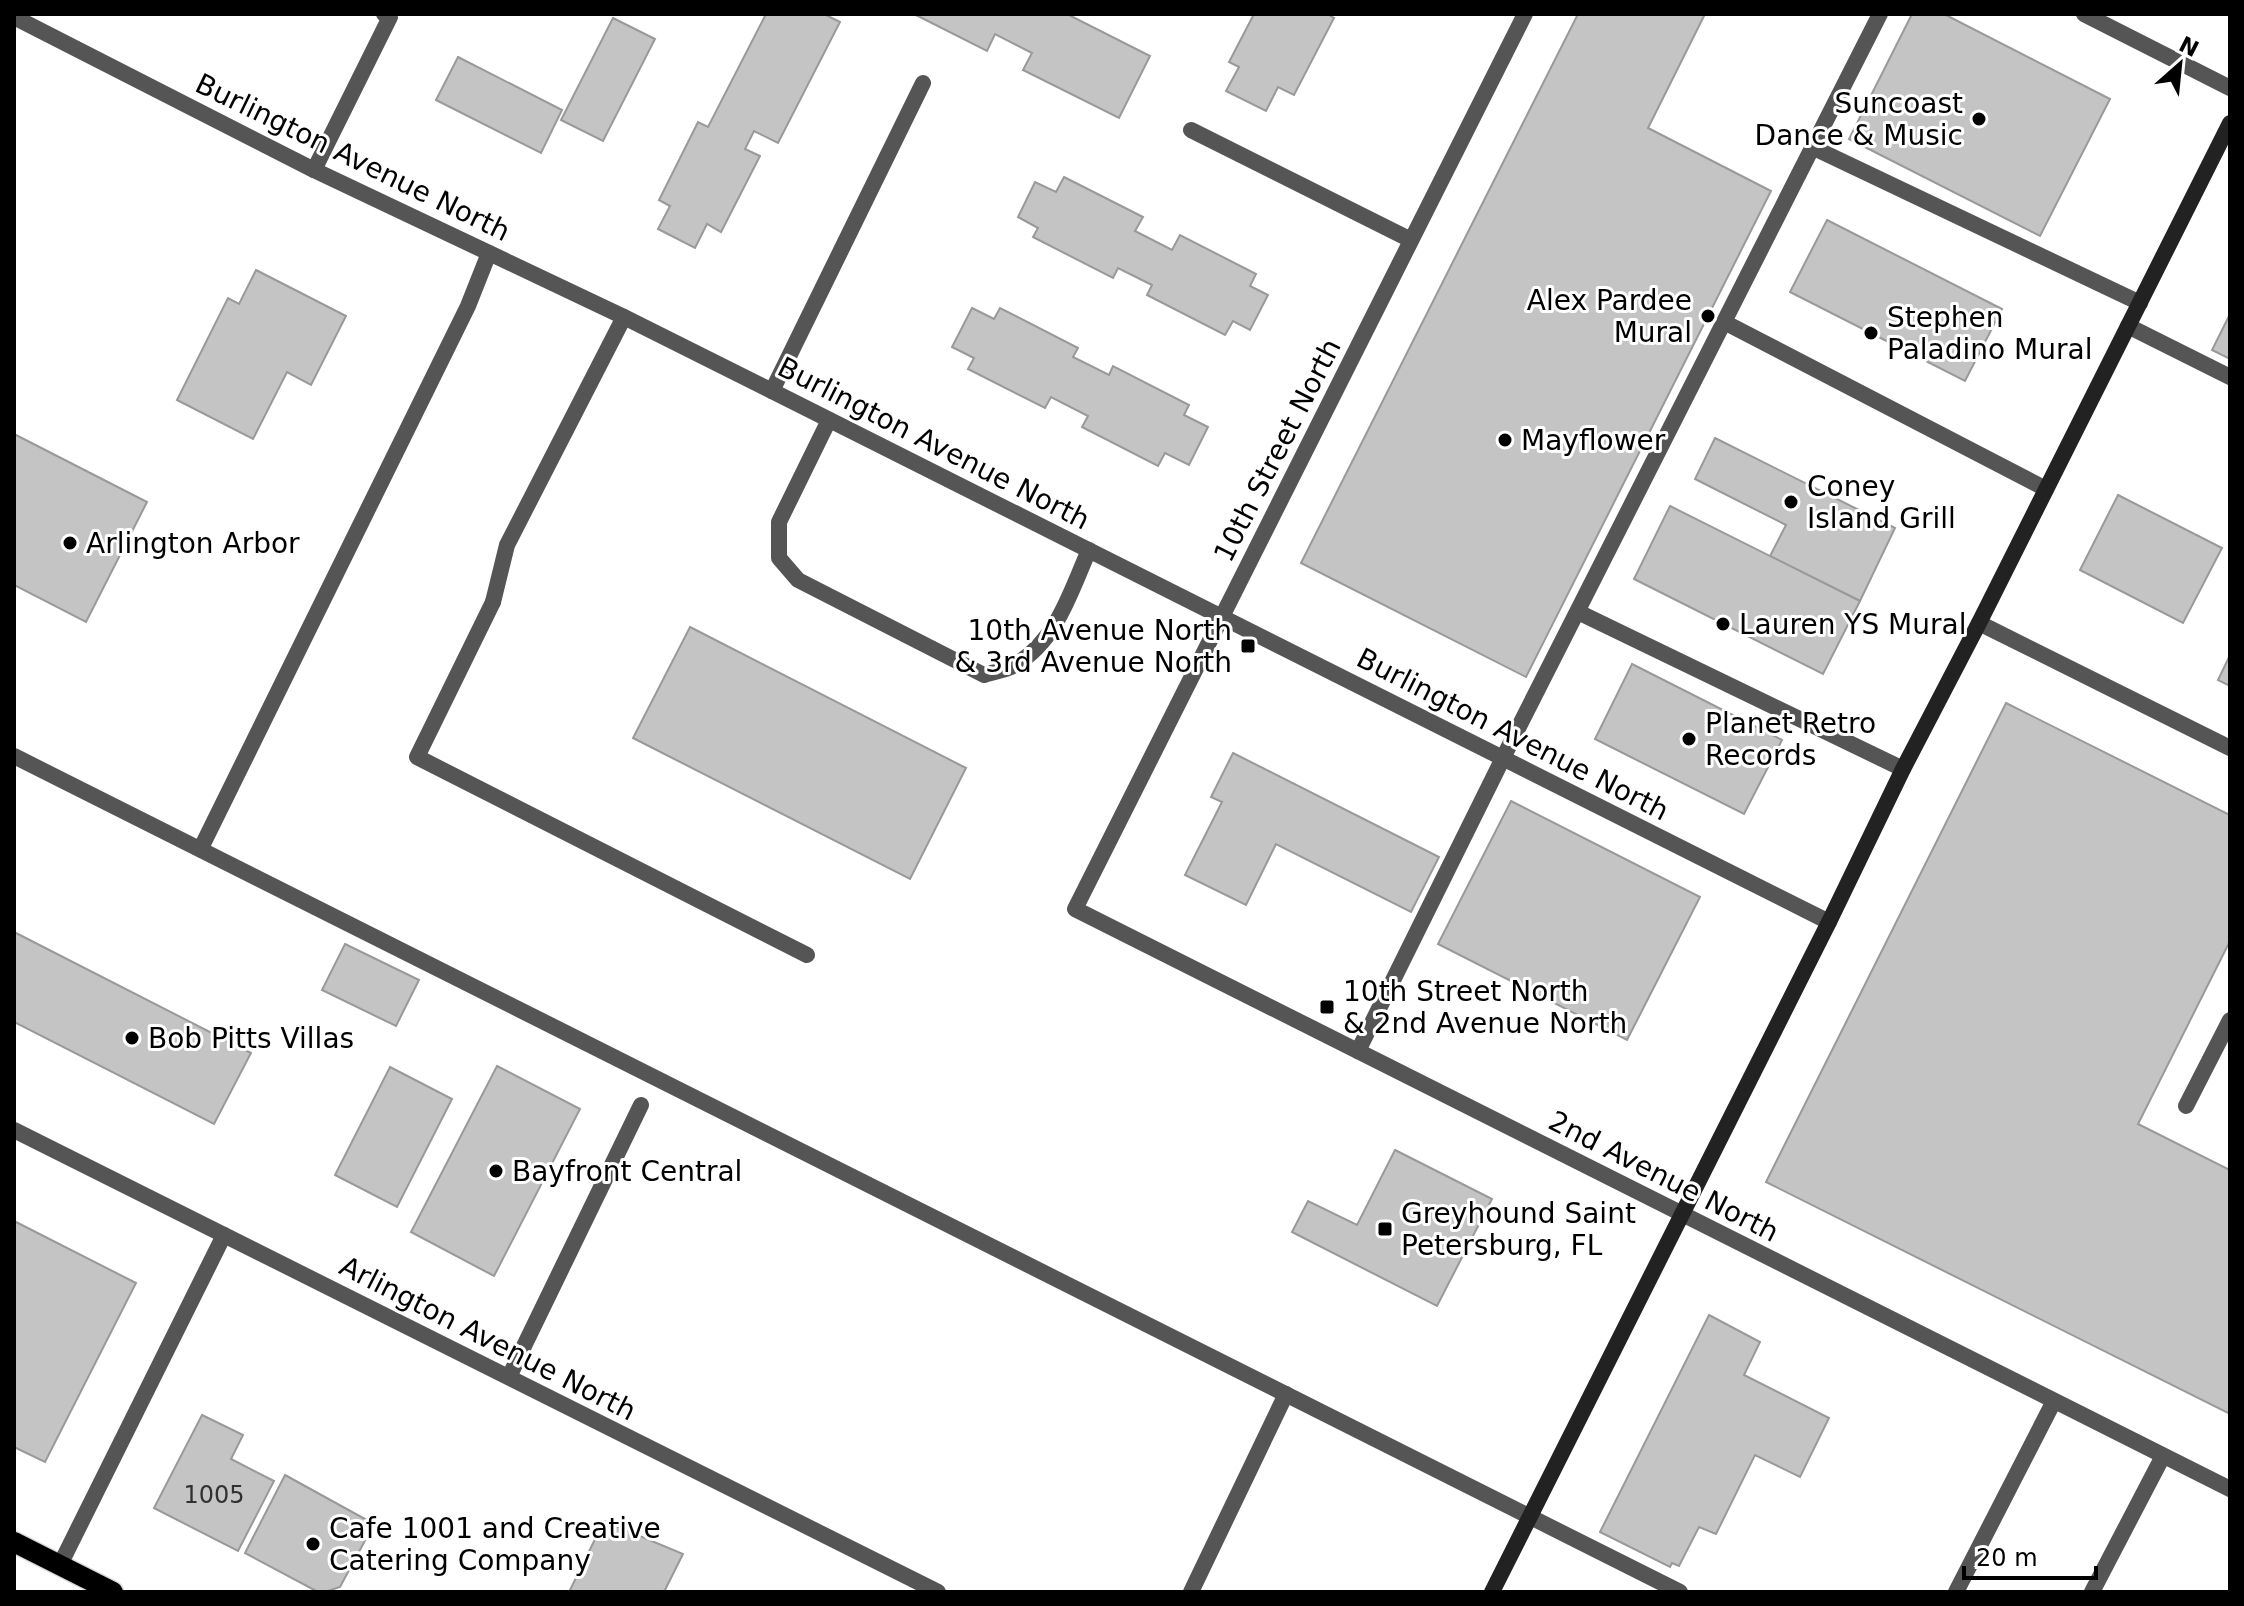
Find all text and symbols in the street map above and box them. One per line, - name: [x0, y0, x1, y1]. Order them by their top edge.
- north arrow: [2140, 24, 2220, 104]
- text: N: [2175, 31, 2203, 62]
- street label: Burlington Avenue North: [190, 67, 515, 248]
- place label: Suncoast Dance & Music: [1755, 87, 1963, 152]
- marker: Suncoast Dance & Music: [1970, 110, 1988, 128]
- place label: Alex Pardee Mural: [1527, 284, 1692, 349]
- place label: Stephen Paladino Mural: [1887, 301, 2092, 366]
- marker: Alex Pardee Mural: [1699, 307, 1717, 325]
- marker: Stephen Paladino Mural: [1862, 324, 1880, 342]
- street label: 10th Street North: [1207, 333, 1348, 567]
- street label: Burlington Avenue North: [772, 350, 1095, 537]
- place label: Mayflower: [1521, 424, 1666, 457]
- marker: Mayflower: [1496, 431, 1514, 449]
- place label: Coney Island Grill: [1807, 470, 1956, 535]
- marker: Coney Island Grill: [1782, 493, 1800, 511]
- place label: Arlington Arbor: [86, 527, 300, 560]
- marker: Arlington Arbor: [61, 534, 79, 552]
- place label: Lauren YS Mural: [1739, 608, 1966, 641]
- place label: 10th Avenue North & 3rd Avenue North: [955, 614, 1232, 679]
- marker: Lauren YS Mural: [1714, 615, 1732, 633]
- marker: 10th Avenue North & 3rd Avenue North: [1239, 637, 1257, 655]
- street label: Burlington Avenue North: [1351, 641, 1674, 828]
- place label: Planet Retro Records: [1705, 707, 1876, 772]
- marker: Planet Retro Records: [1680, 730, 1698, 748]
- place label: 10th Street North & 2nd Avenue North: [1343, 975, 1627, 1040]
- marker: 10th Street North & 2nd Avenue North: [1318, 998, 1336, 1016]
- place label: Bob Pitts Villas: [148, 1022, 354, 1055]
- marker: Bob Pitts Villas: [123, 1029, 141, 1047]
- street label: 2nd Avenue North: [1543, 1104, 1784, 1249]
- place label: Bayfront Central: [512, 1155, 742, 1188]
- marker: Bayfront Central: [487, 1162, 505, 1180]
- place label: Greyhound Saint Petersburg, FL: [1401, 1197, 1636, 1262]
- marker: Greyhound Saint Petersburg, FL: [1376, 1220, 1394, 1238]
- street label: Arlington Avenue North: [334, 1249, 641, 1428]
- house number: 1005: [183, 1481, 245, 1509]
- place label: Cafe 1001 and Creative Catering Company: [329, 1512, 661, 1577]
- scale bar: [1964, 1530, 2096, 1580]
- marker: Cafe 1001 and Creative Catering Company: [304, 1535, 322, 1553]
- text: 20 m: [1976, 1544, 2038, 1572]

